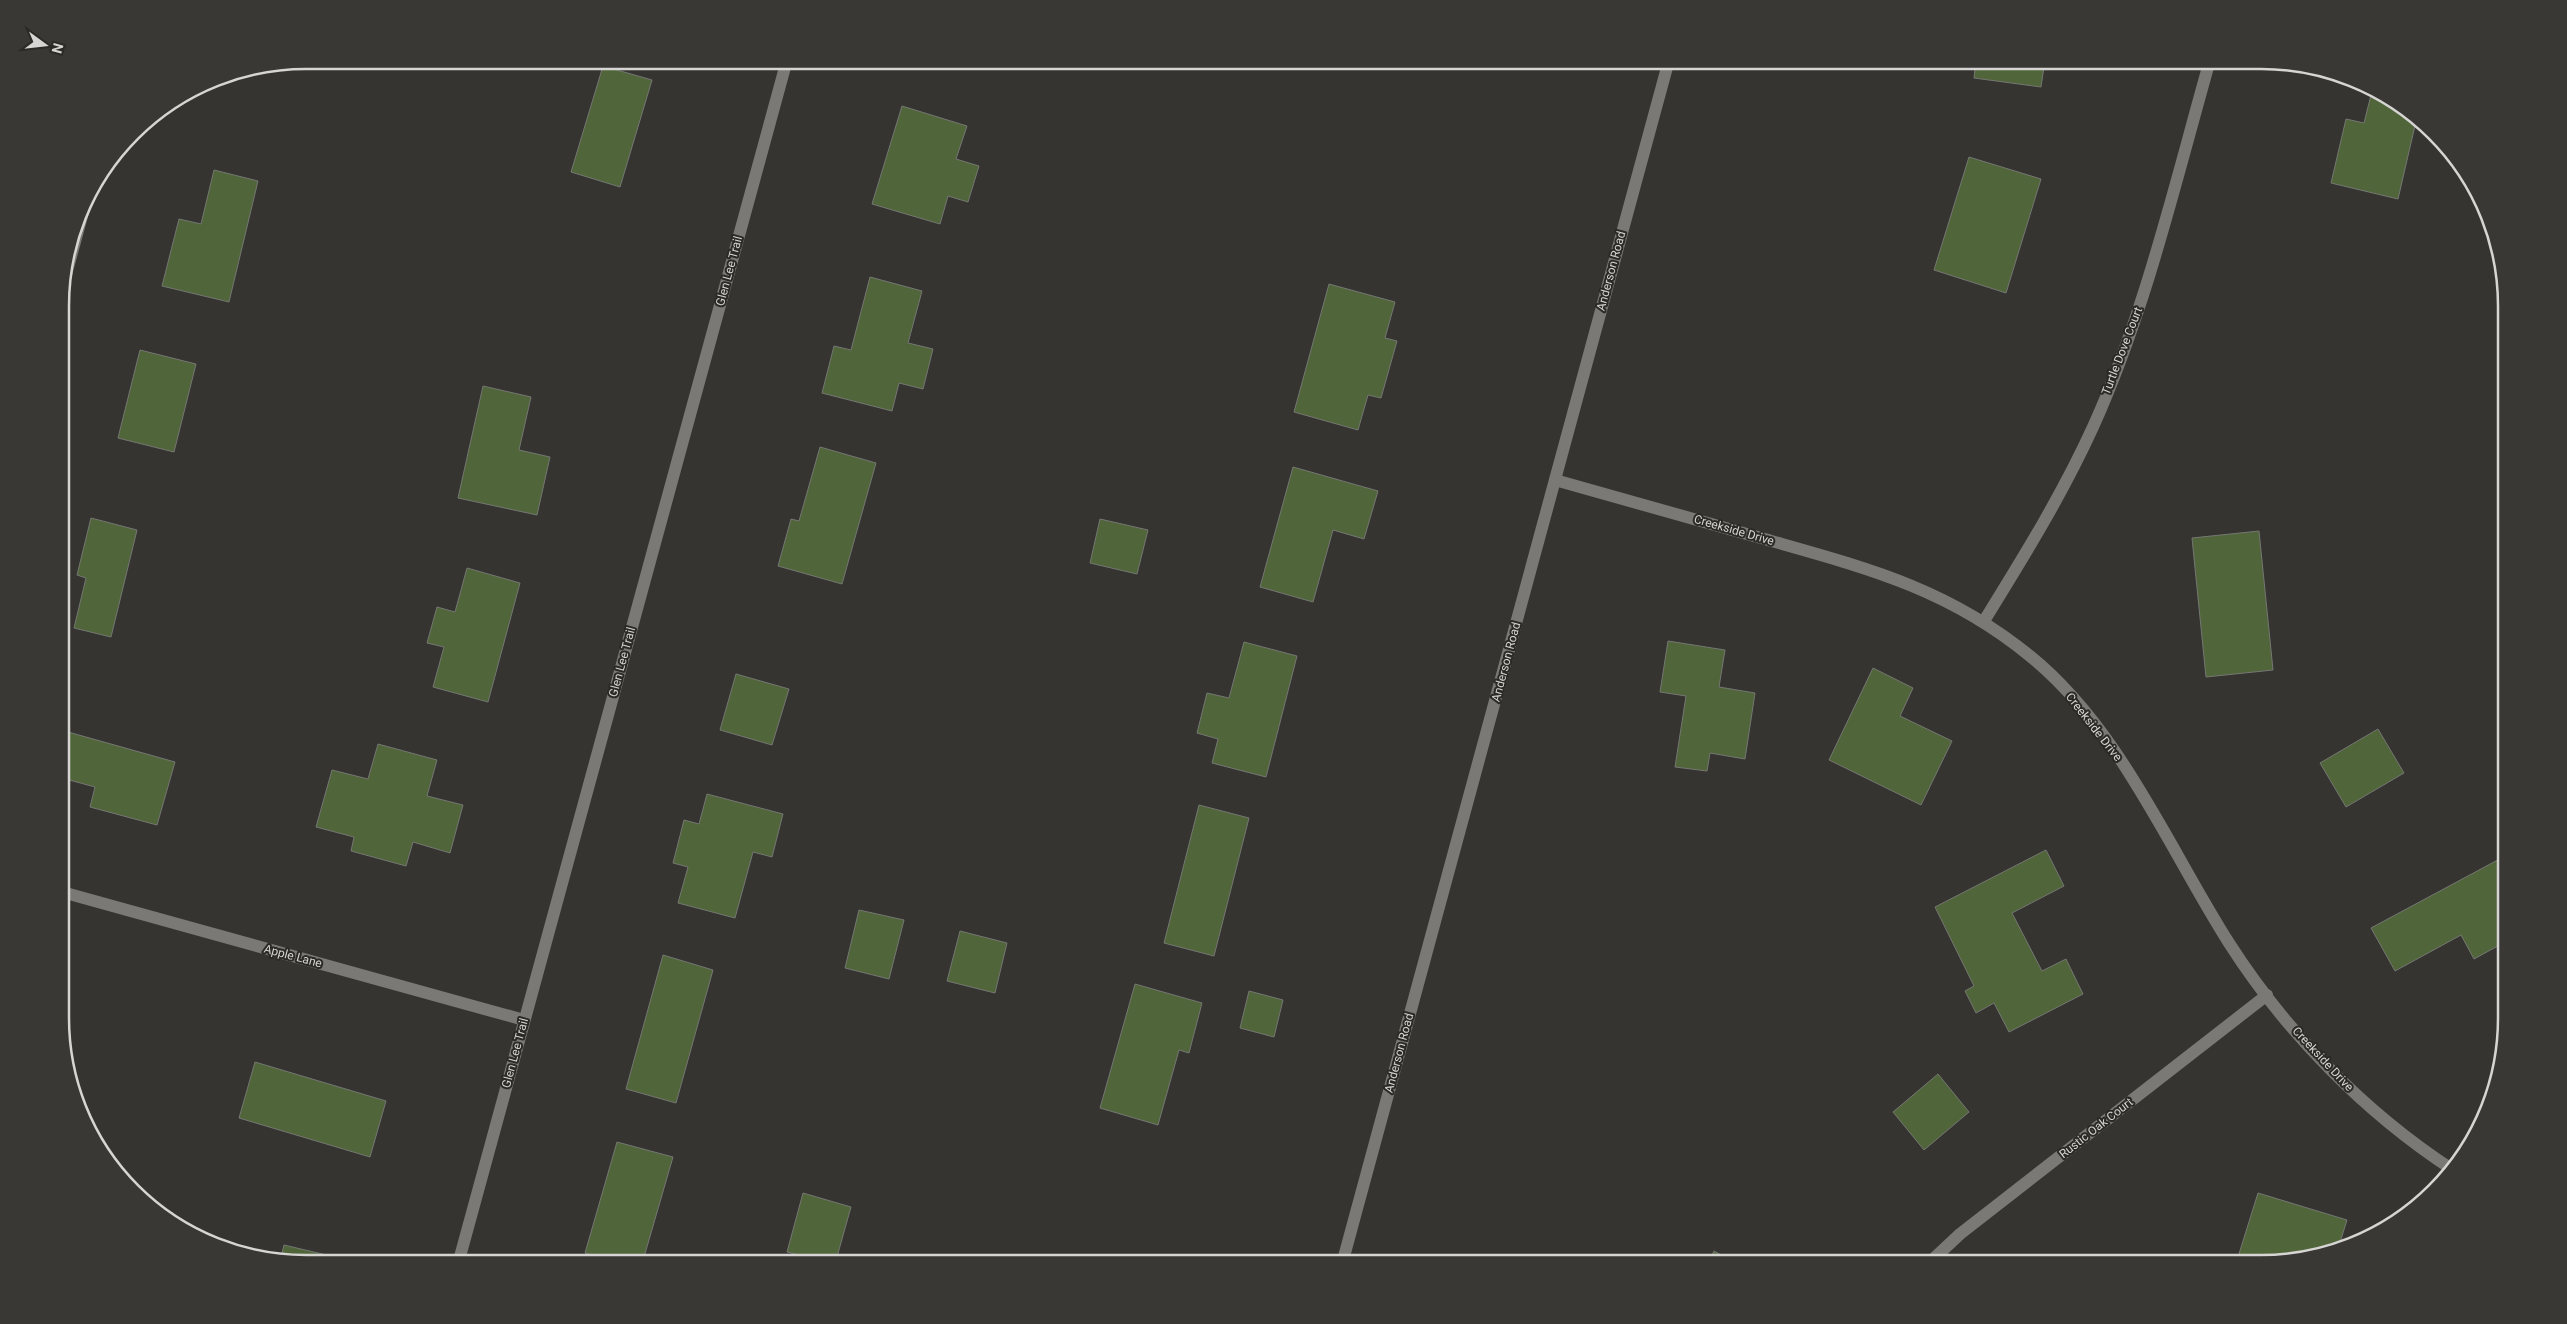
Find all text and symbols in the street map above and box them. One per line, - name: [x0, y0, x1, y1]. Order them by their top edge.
- north arrow: [20, 20, 70, 70]
- text: N: [49, 42, 67, 55]
- street label: Anderson Road: [1594, 230, 1628, 312]
- street label: Glen Lee Trail: [713, 234, 745, 308]
- street label: Turtle Dove Court: [2099, 305, 2145, 397]
- street label: Creekside Drive: [1692, 512, 1776, 548]
- street label: Anderson Road: [1489, 621, 1523, 703]
- street label: Glen Lee Trail: [606, 625, 638, 699]
- street label: Creekside Drive: [2063, 690, 2125, 764]
- street label: Apple Lane: [262, 942, 324, 970]
- street label: Anderson Road: [1382, 1012, 1416, 1094]
- street label: Glen Lee Trail: [499, 1016, 531, 1090]
- street label: Creekside Drive: [2290, 1024, 2356, 1094]
- street label: Rustic Oak Court: [2056, 1095, 2136, 1161]

